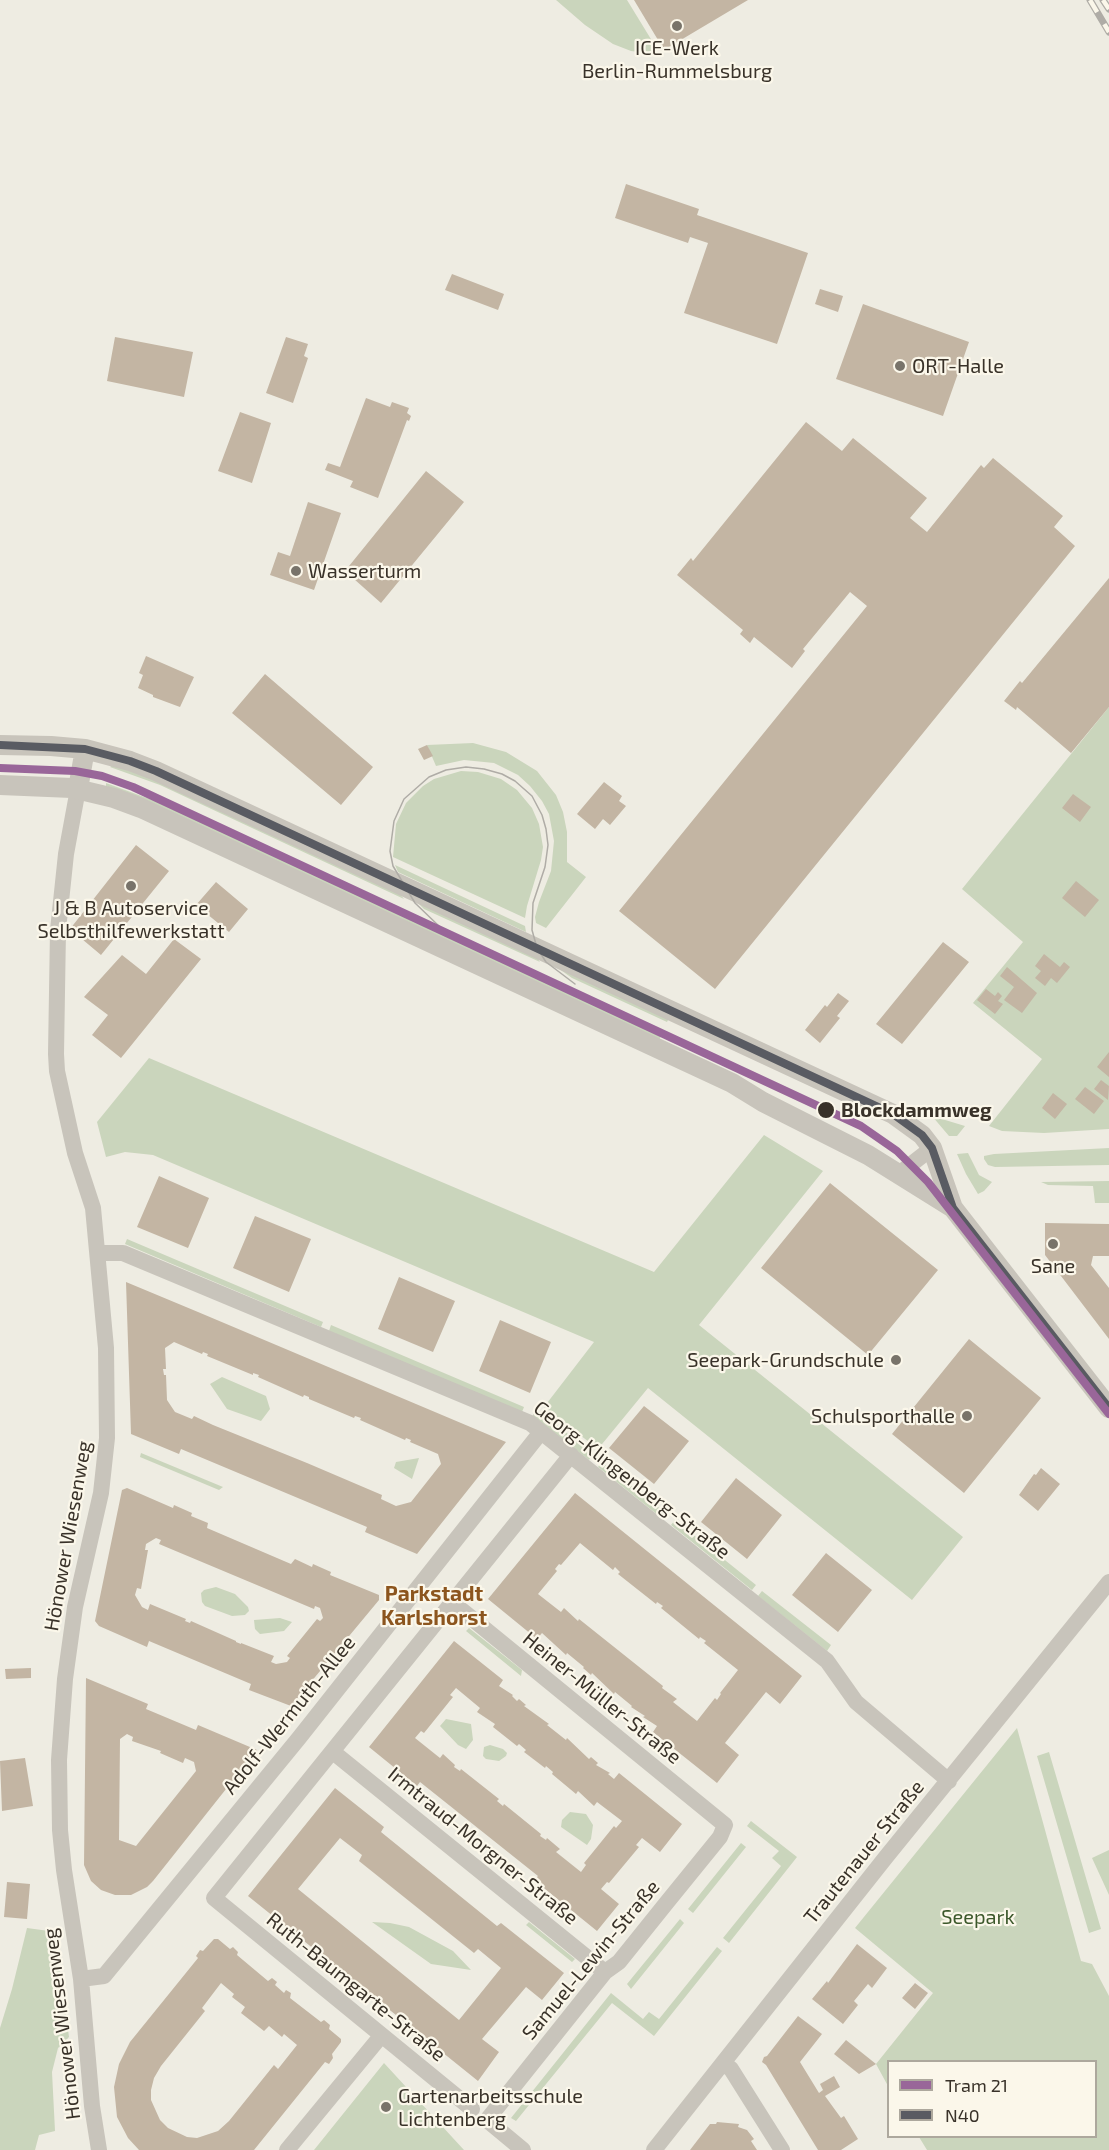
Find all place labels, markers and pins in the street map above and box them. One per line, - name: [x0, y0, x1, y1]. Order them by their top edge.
- marker: ICE-Werk Berlin-Rummelsburg: [670, 19, 684, 33]
- place label: ICE-Werk Berlin-Rummelsburg: [582, 36, 772, 83]
- place label: ORT-Halle: [912, 354, 1004, 378]
- marker: ORT-Halle: [893, 359, 907, 373]
- place label: Wasserturm: [308, 559, 421, 583]
- marker: Wasserturm: [289, 564, 303, 578]
- marker: J & B Autoservice Selbsthilfewerkstatt: [124, 879, 138, 893]
- place label: J & B Autoservice Selbsthilfewerkstatt: [37, 896, 225, 943]
- place label: Blockdammweg: [841, 1098, 992, 1122]
- marker: Blockdammweg: [816, 1100, 836, 1120]
- marker: Sane: [1046, 1237, 1060, 1251]
- place label: Sane: [1031, 1254, 1075, 1278]
- place label: Seepark-Grundschule: [687, 1348, 884, 1372]
- marker: Seepark-Grundschule: [889, 1353, 903, 1367]
- place label: Schulsporthalle: [811, 1404, 955, 1428]
- marker: Schulsporthalle: [960, 1409, 974, 1423]
- place label: Gartenarbeitsschule Lichtenberg: [398, 2084, 583, 2131]
- marker: Gartenarbeitsschule Lichtenberg: [379, 2100, 393, 2114]

